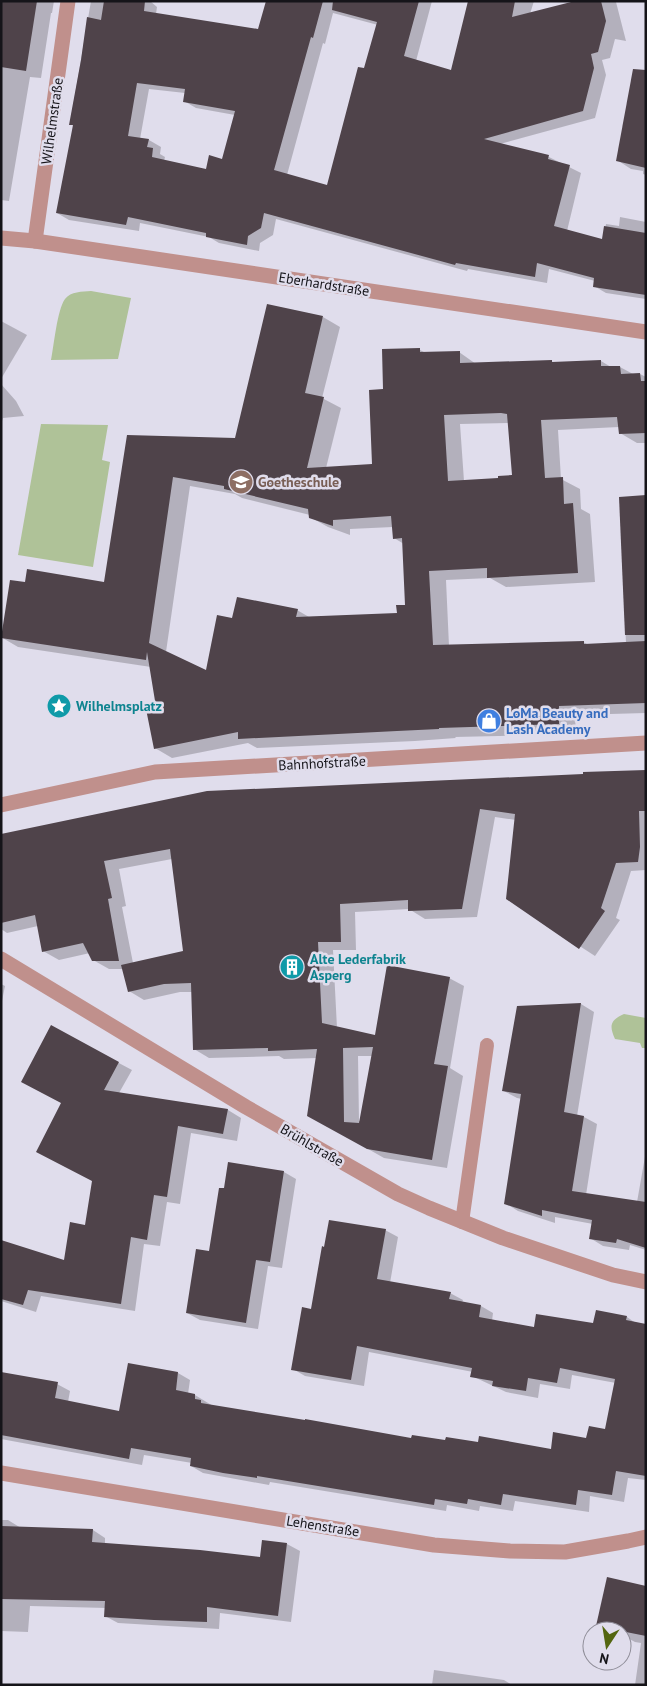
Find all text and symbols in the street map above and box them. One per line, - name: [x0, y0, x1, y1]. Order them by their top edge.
- street label: Wilhelmstraße: [37, 76, 67, 166]
- street label: Eberhardstraße: [277, 268, 371, 300]
- school or university icon: Goetheschule: [228, 469, 254, 495]
- place label: Goetheschule: [258, 473, 339, 491]
- place icon: Wilhelmsplatz: [46, 693, 72, 719]
- place label: Wilhelmsplatz: [76, 697, 162, 715]
- place label: LoMa Beauty and Lash Academy: [506, 704, 608, 738]
- shop icon: LoMa Beauty and Lash Academy: [476, 708, 502, 734]
- street label: Bahnhofstraße: [278, 752, 366, 774]
- place label: Alte Lederfabrik Asperg: [310, 950, 406, 984]
- building icon: Alte Lederfabrik Asperg: [279, 954, 305, 980]
- street label: Brühlstraße: [277, 1120, 347, 1170]
- street label: Lehenstraße: [285, 1511, 361, 1541]
- north arrow: [582, 1621, 632, 1671]
- text: N: [598, 1649, 611, 1668]

